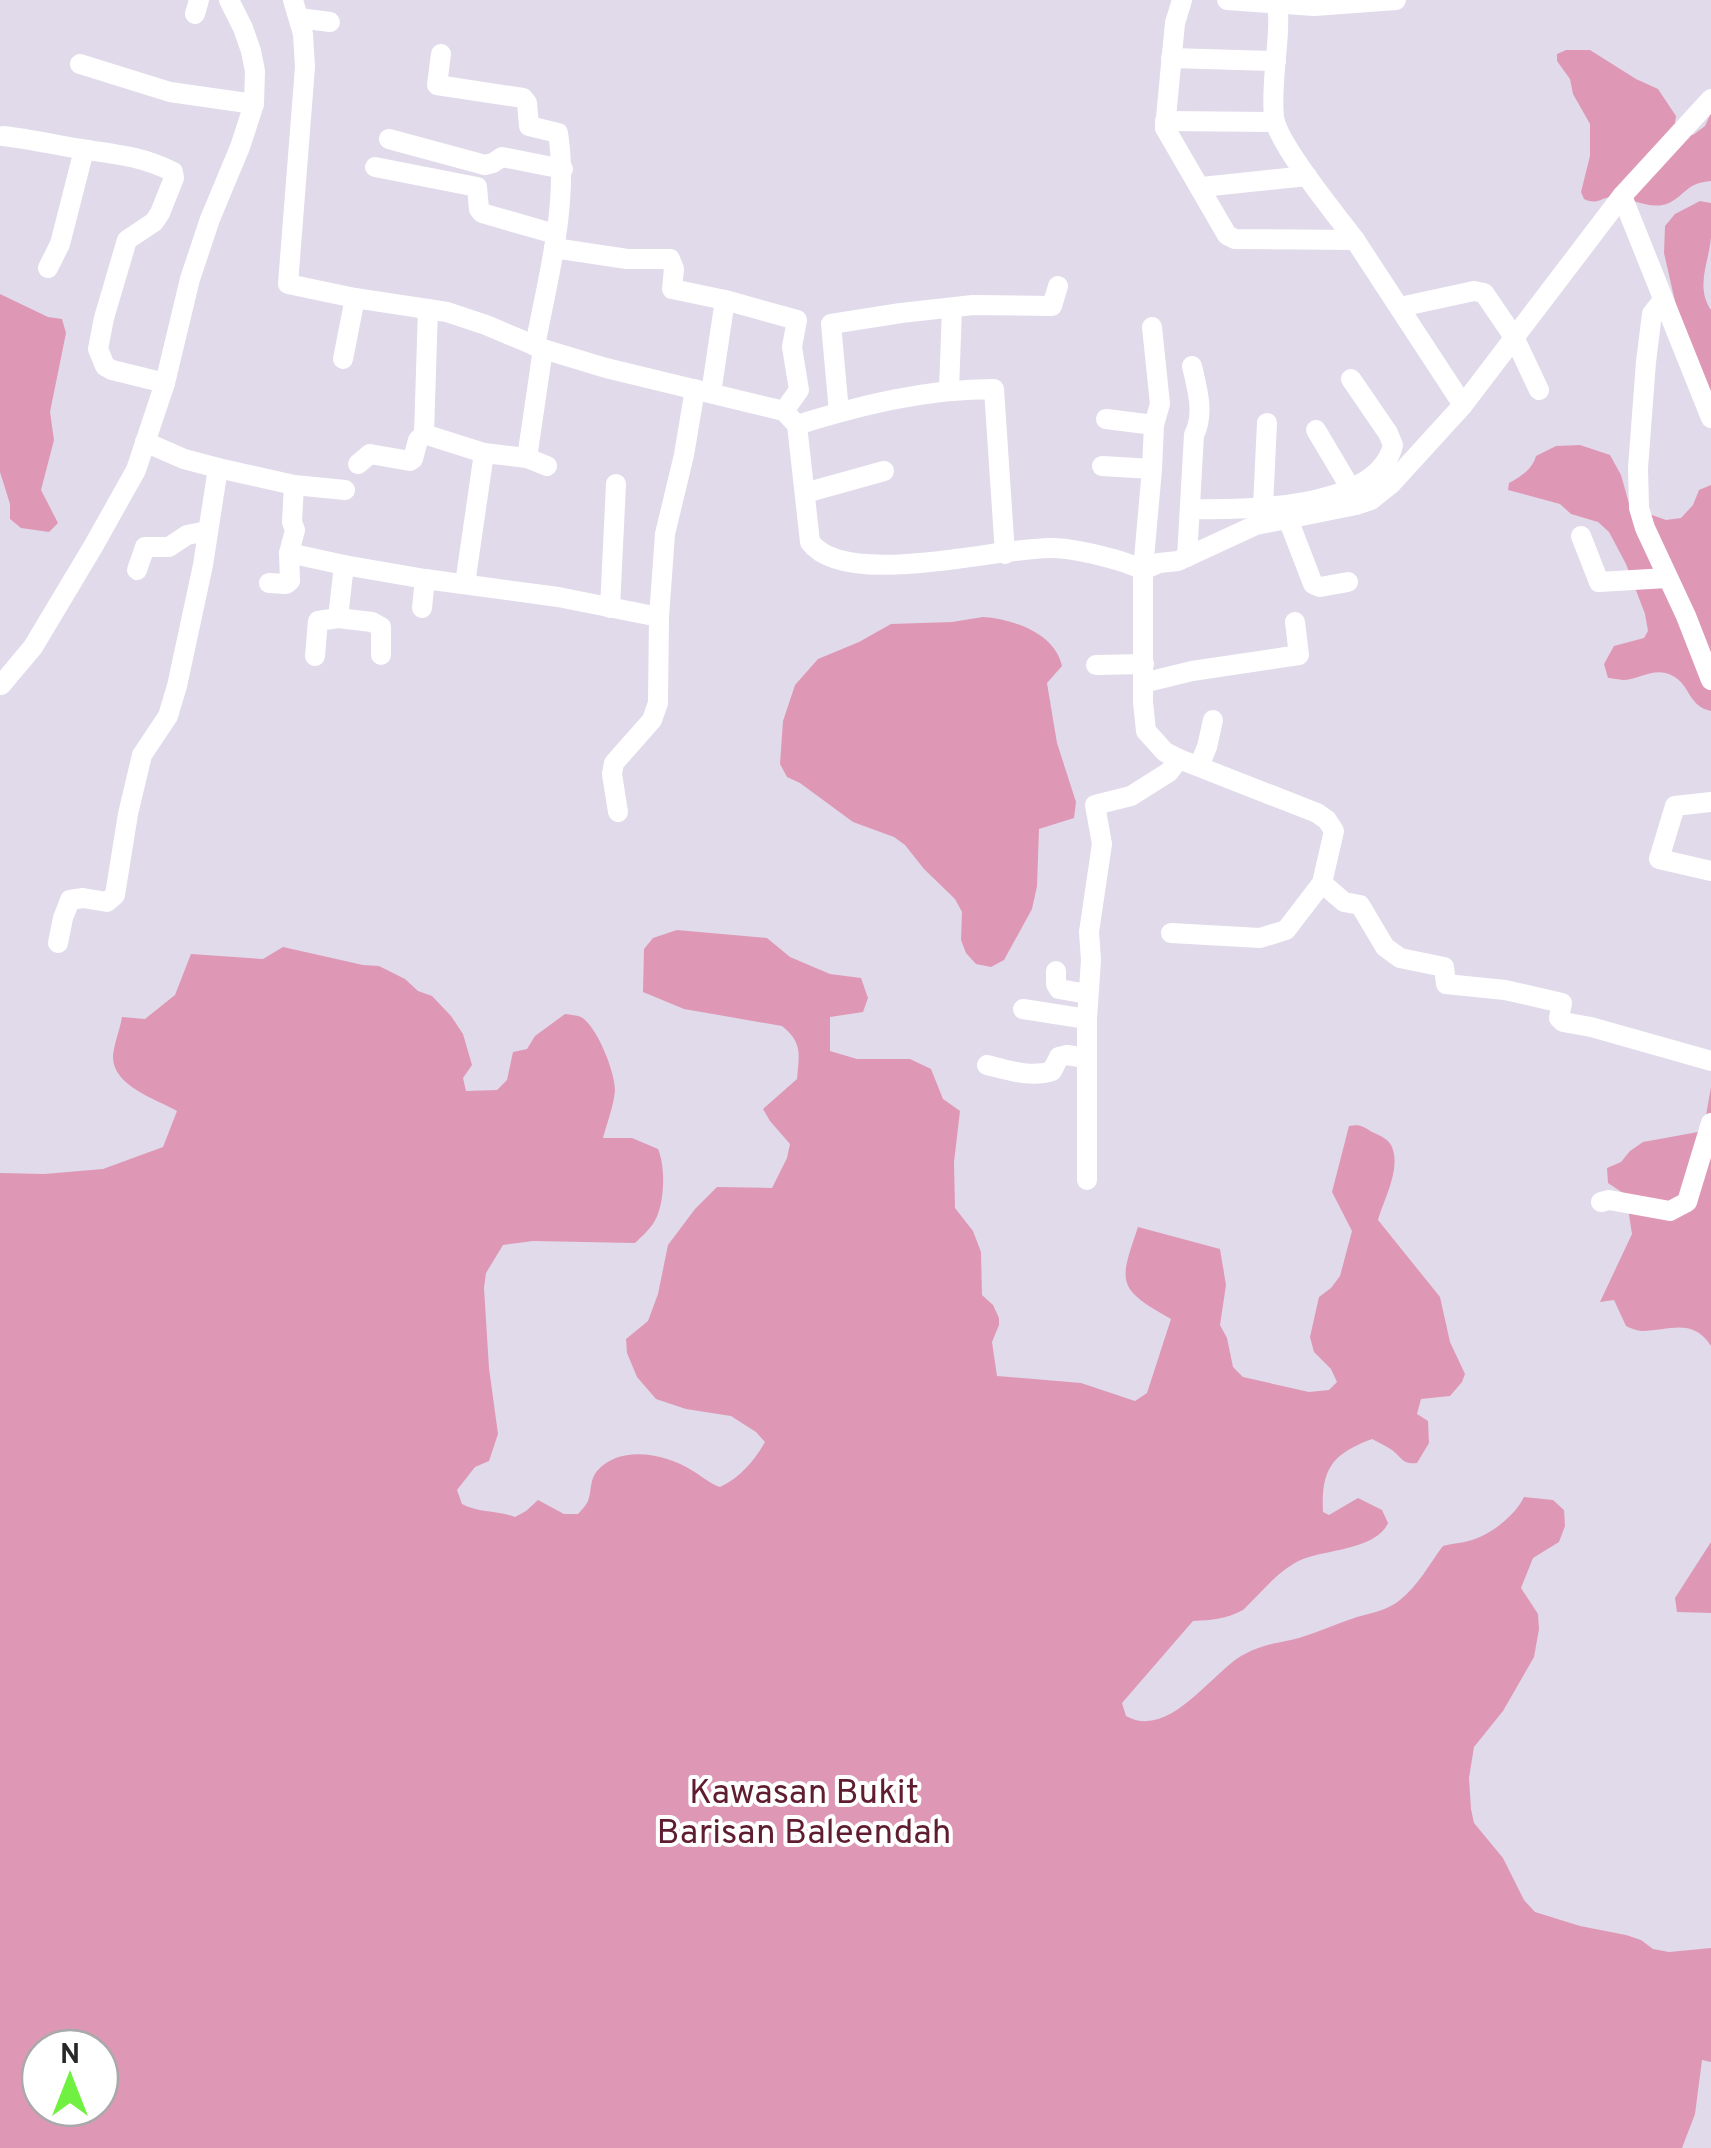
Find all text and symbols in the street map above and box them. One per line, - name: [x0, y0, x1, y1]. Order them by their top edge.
- park label: Kawasan Bukit Barisan Baleendah: [657, 1772, 951, 1856]
- north arrow: [20, 2028, 120, 2128]
- text: N: [60, 2038, 80, 2074]

